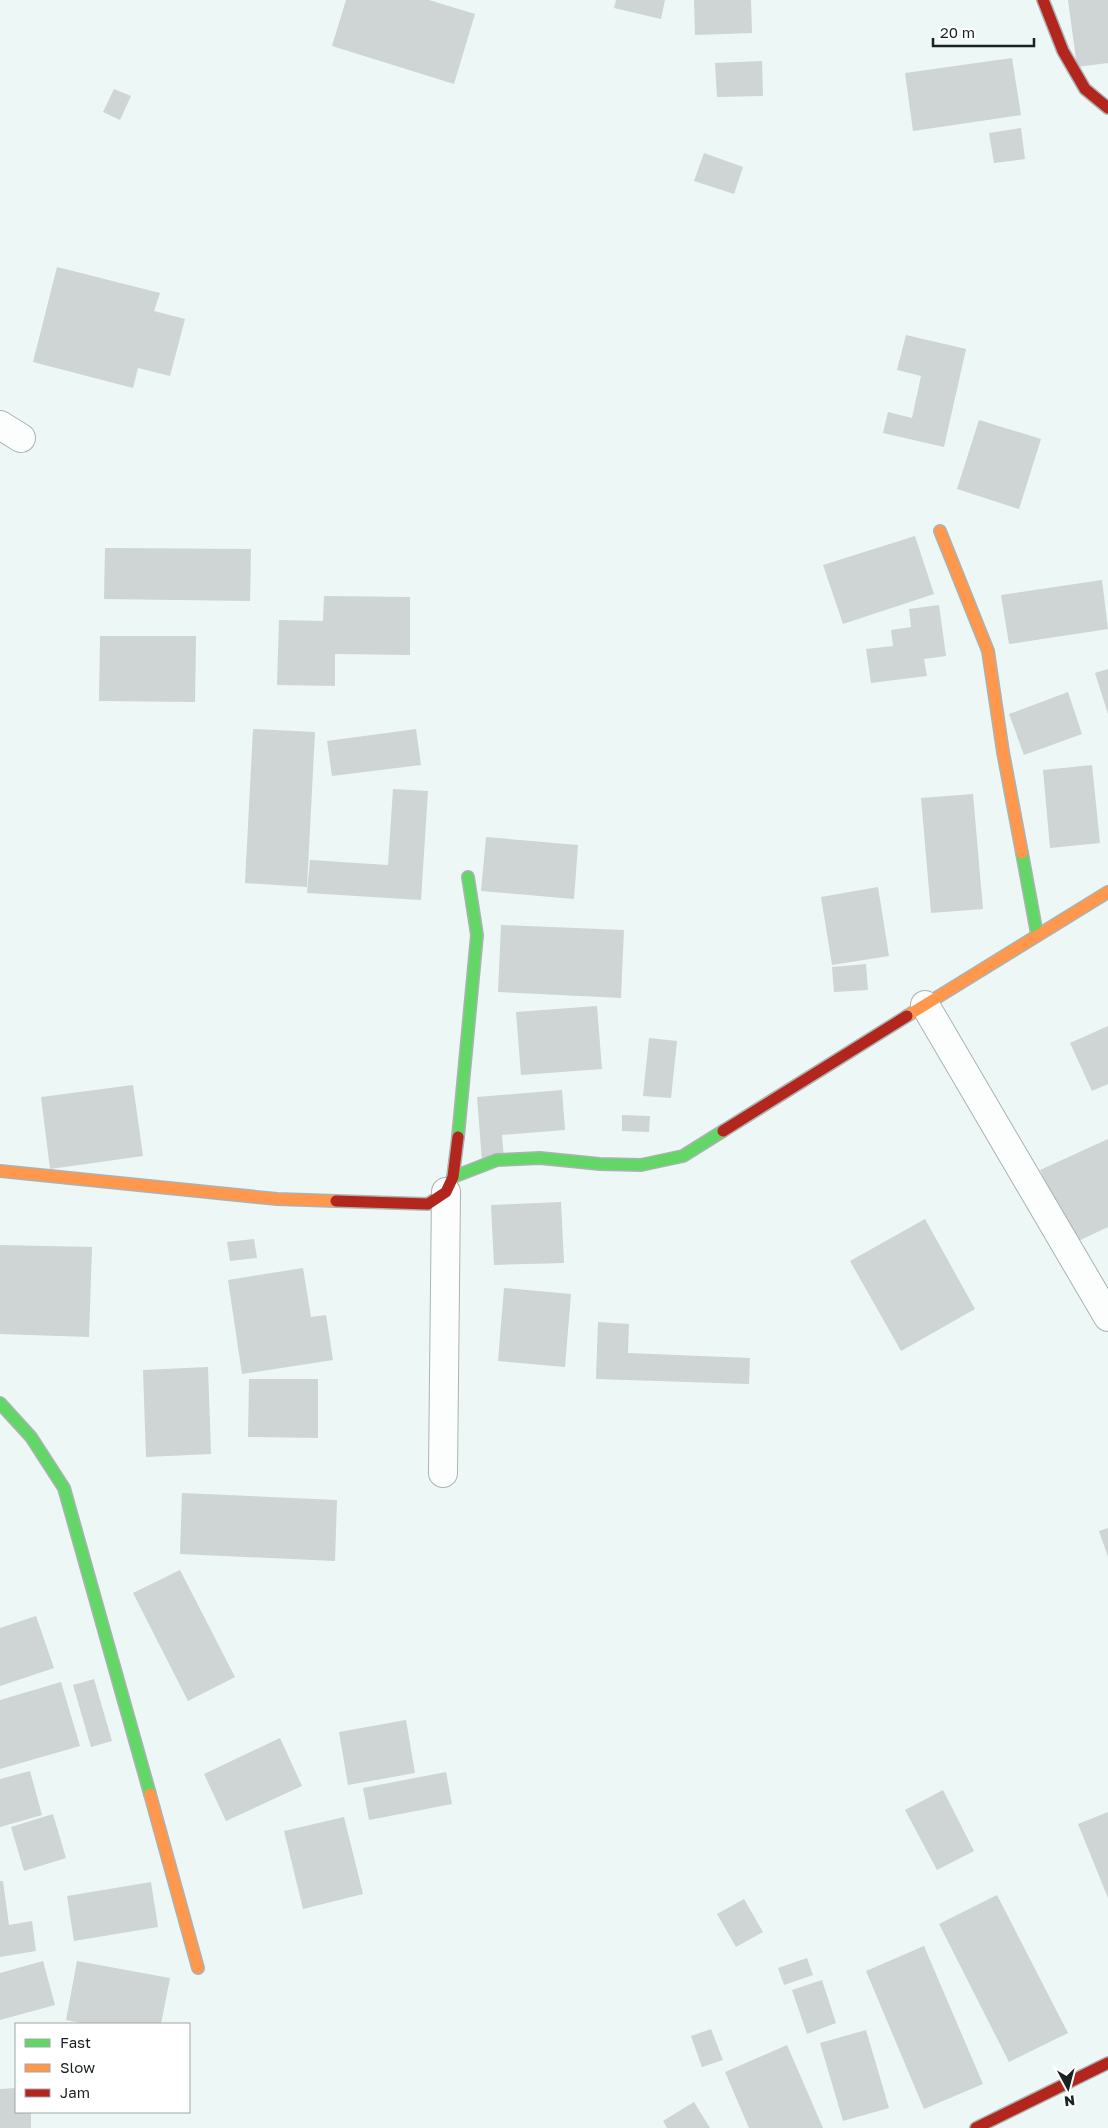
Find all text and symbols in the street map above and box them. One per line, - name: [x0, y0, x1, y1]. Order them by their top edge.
- scale bar: [933, 15, 1034, 47]
- text: 20 m: [940, 23, 975, 41]
- legend: [15, 2023, 190, 2113]
- text: Fast: [60, 2033, 91, 2051]
- text: Slow: [60, 2058, 95, 2076]
- north arrow: [1043, 2063, 1093, 2113]
- text: Jam: [60, 2083, 90, 2101]
- text: N: [1063, 2092, 1076, 2110]

